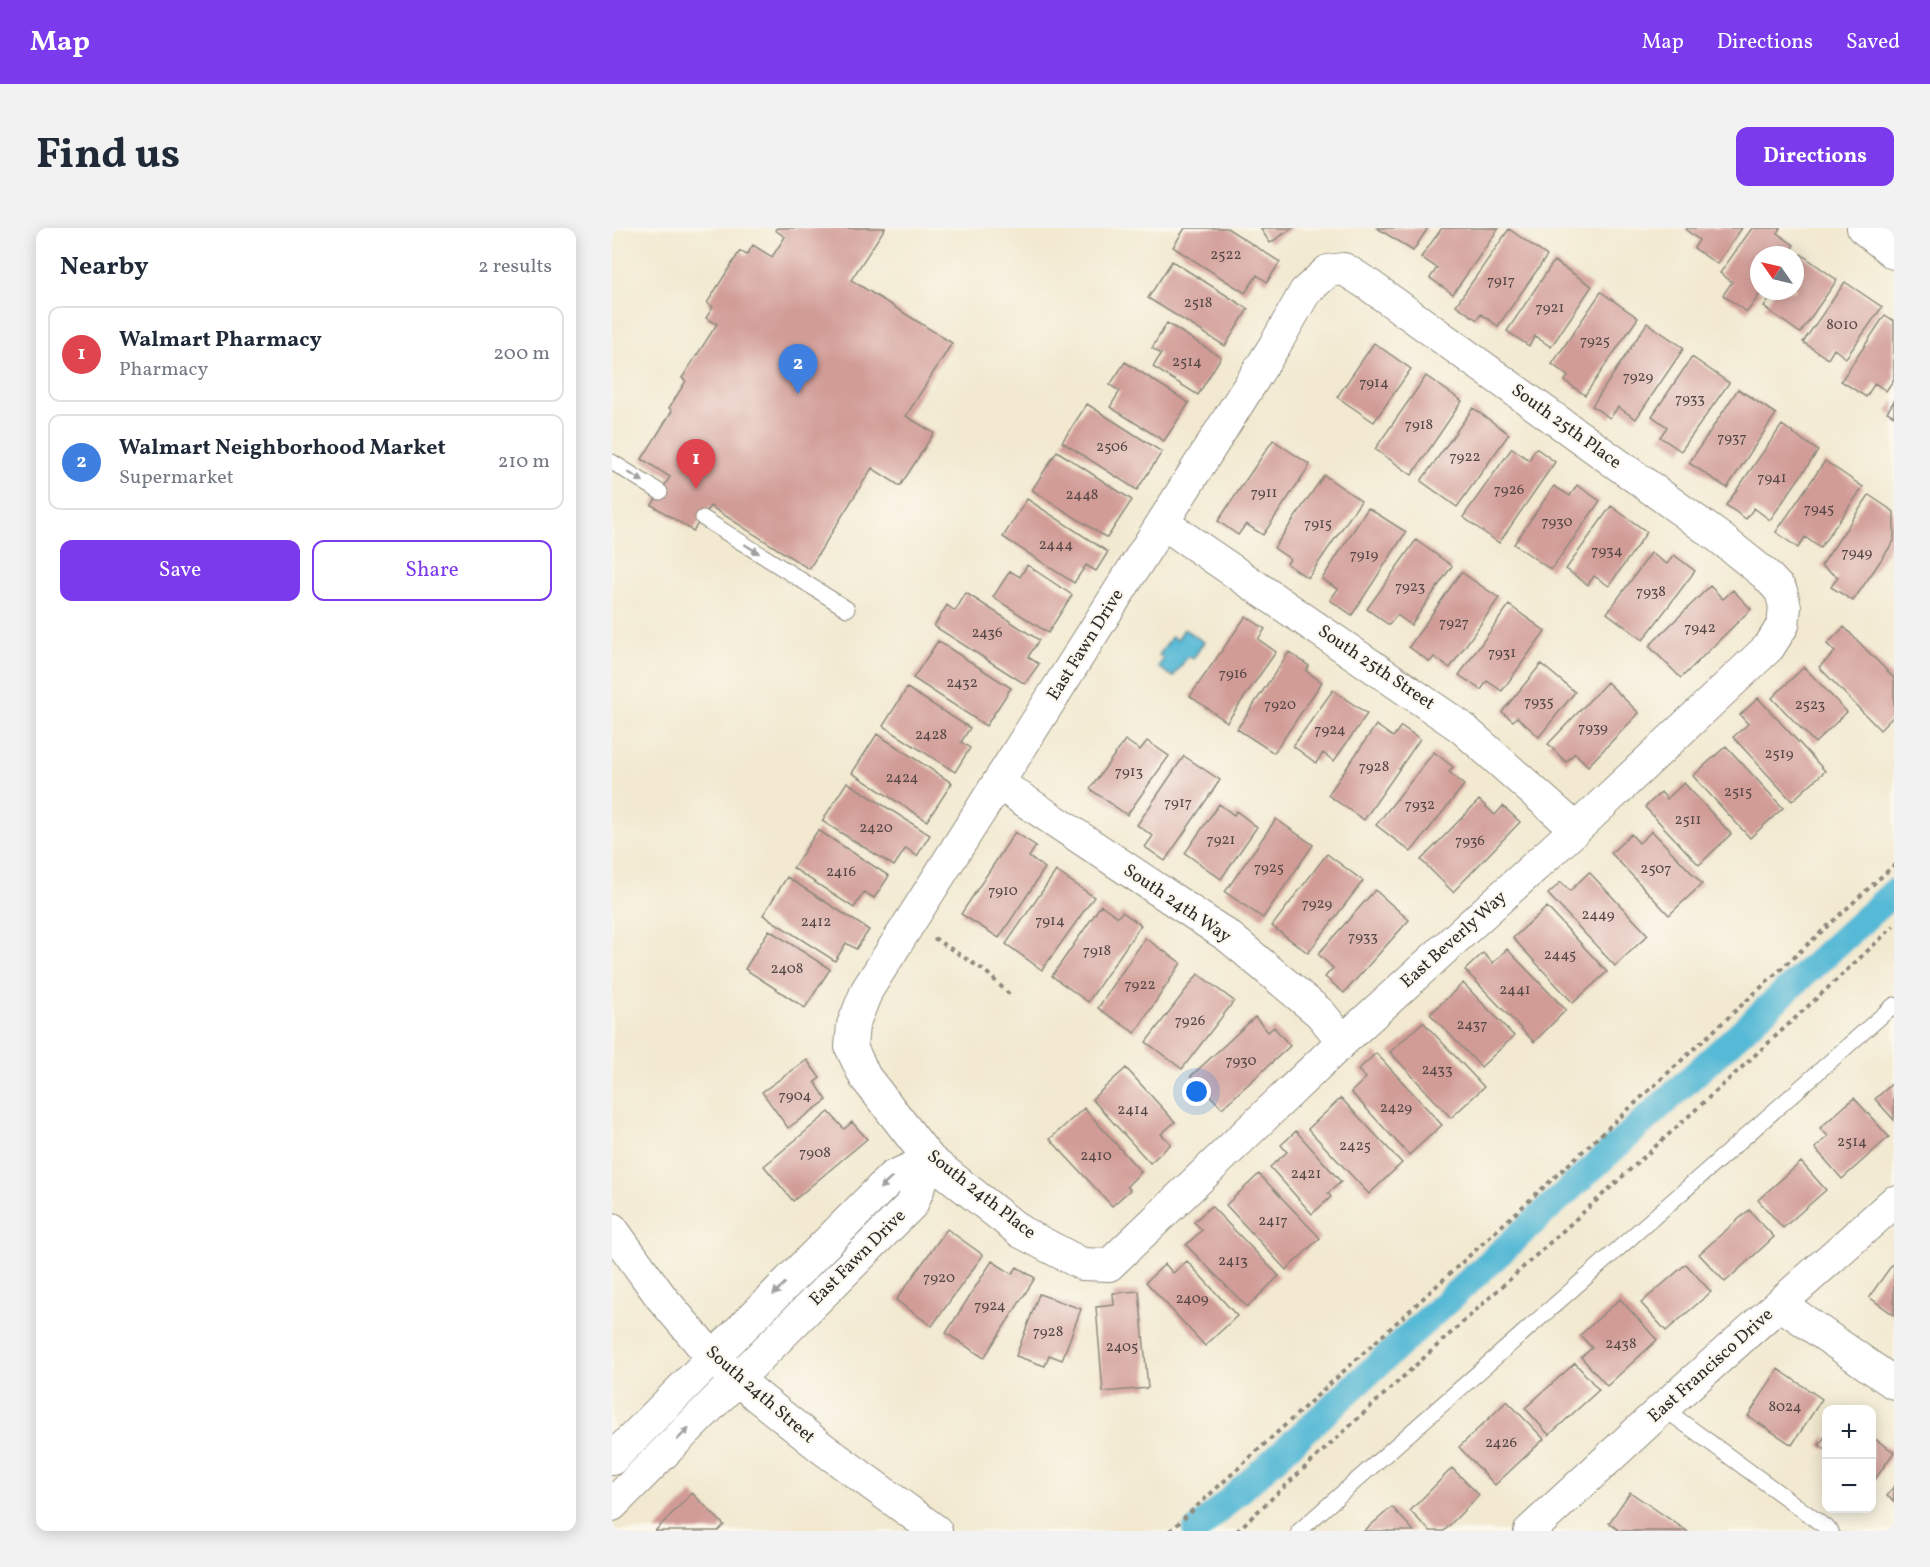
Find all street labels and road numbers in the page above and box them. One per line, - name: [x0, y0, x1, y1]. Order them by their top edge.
- street label: South 25th Place: [1506, 378, 1626, 476]
- street label: East Fawn Drive: [1042, 584, 1130, 706]
- street label: South 25th Street: [1312, 619, 1440, 717]
- street label: South 24th Way: [1118, 859, 1236, 950]
- street label: East Beverly Way: [1395, 885, 1513, 994]
- street label: South 24th Place: [921, 1144, 1041, 1246]
- street label: East Fawn Drive: [804, 1204, 912, 1312]
- street label: East Francisco Drive: [1643, 1303, 1779, 1429]
- street label: South 24th Street: [700, 1340, 820, 1450]

